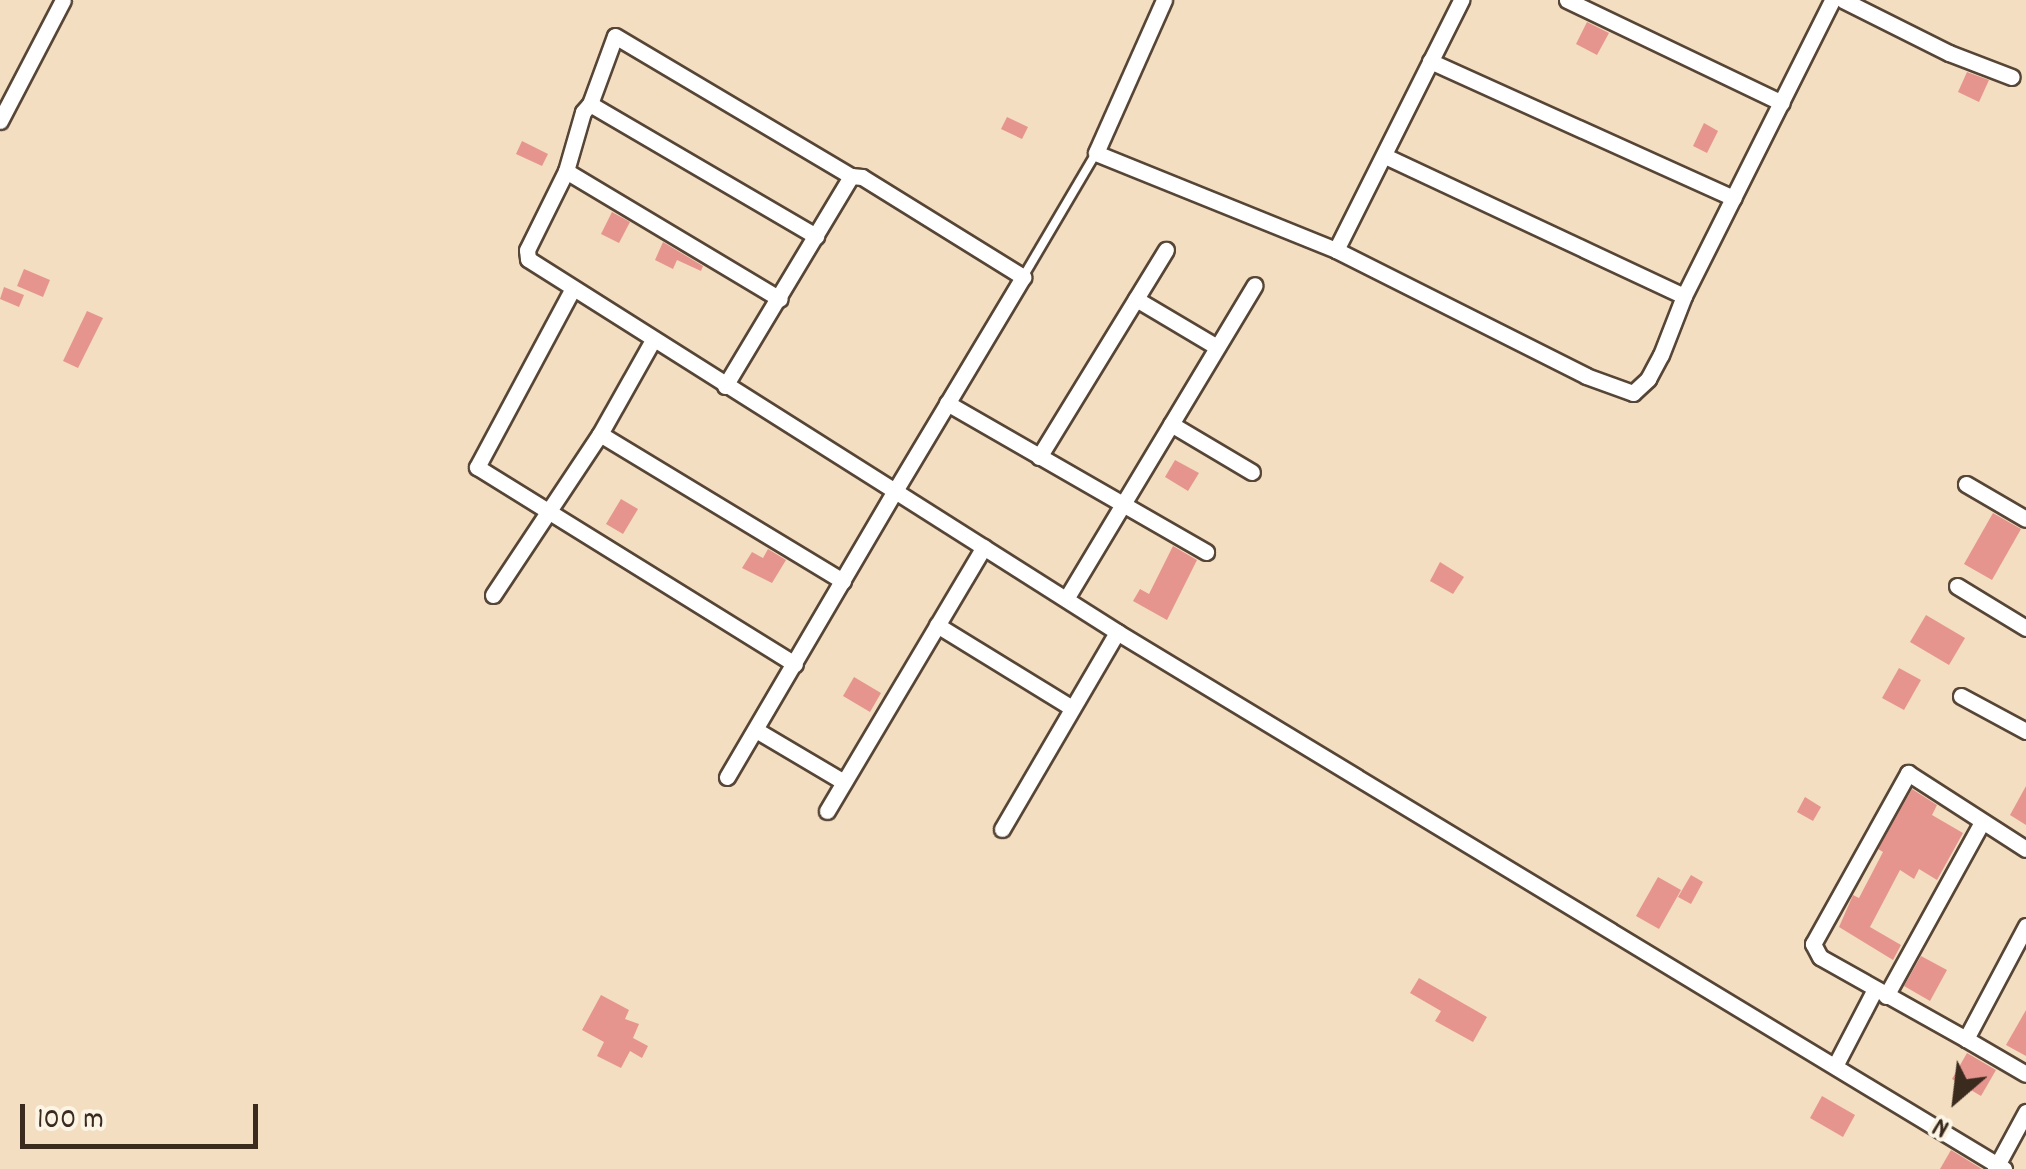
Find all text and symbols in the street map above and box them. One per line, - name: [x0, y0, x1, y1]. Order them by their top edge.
- north arrow: [1906, 1049, 2006, 1149]
- scale bar: [25, 1084, 262, 1146]
- text: 100 m: [37, 1100, 104, 1143]
- text: N: [1926, 1105, 1957, 1146]

